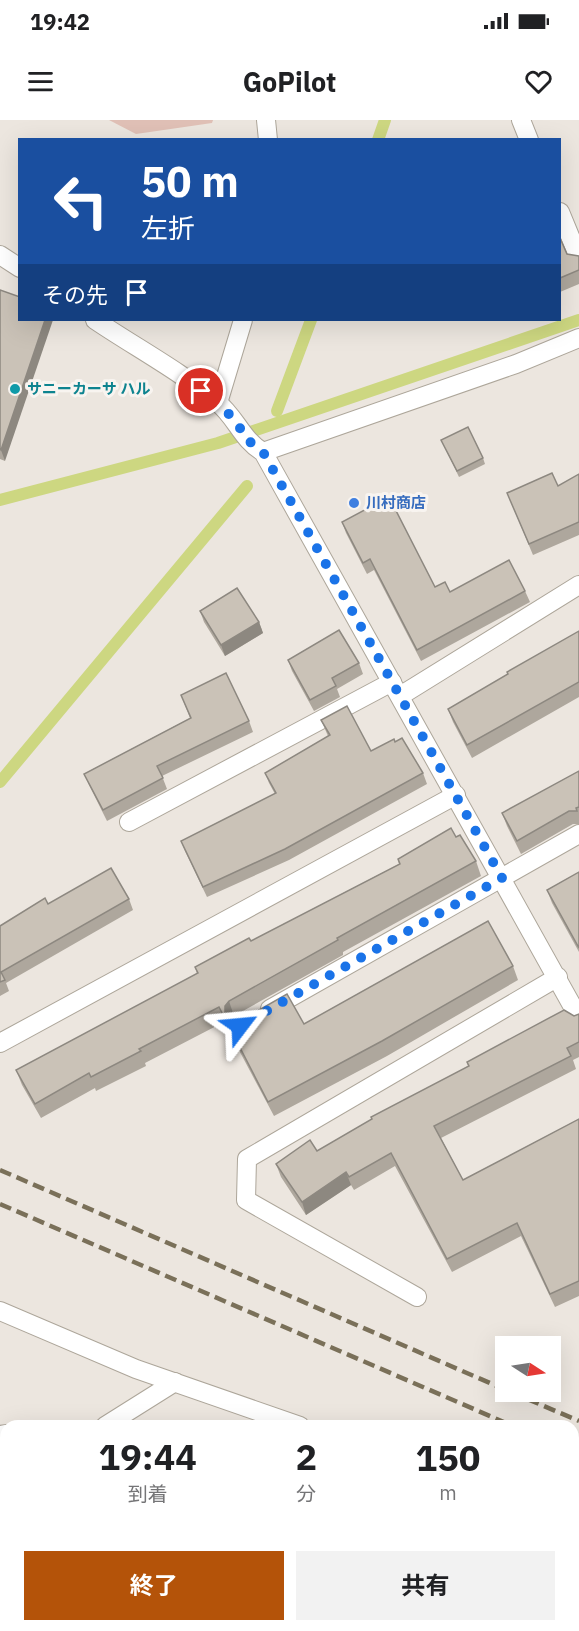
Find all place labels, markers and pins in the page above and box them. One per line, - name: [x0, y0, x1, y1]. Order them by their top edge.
- pin: [175, 365, 226, 416]
- place label: サニーカーサ ハル: [27, 379, 150, 398]
- marker: サニーカーサ ハル: [8, 382, 22, 396]
- place label: 川村商店: [366, 493, 426, 512]
- marker: 川村商店: [347, 496, 361, 510]

